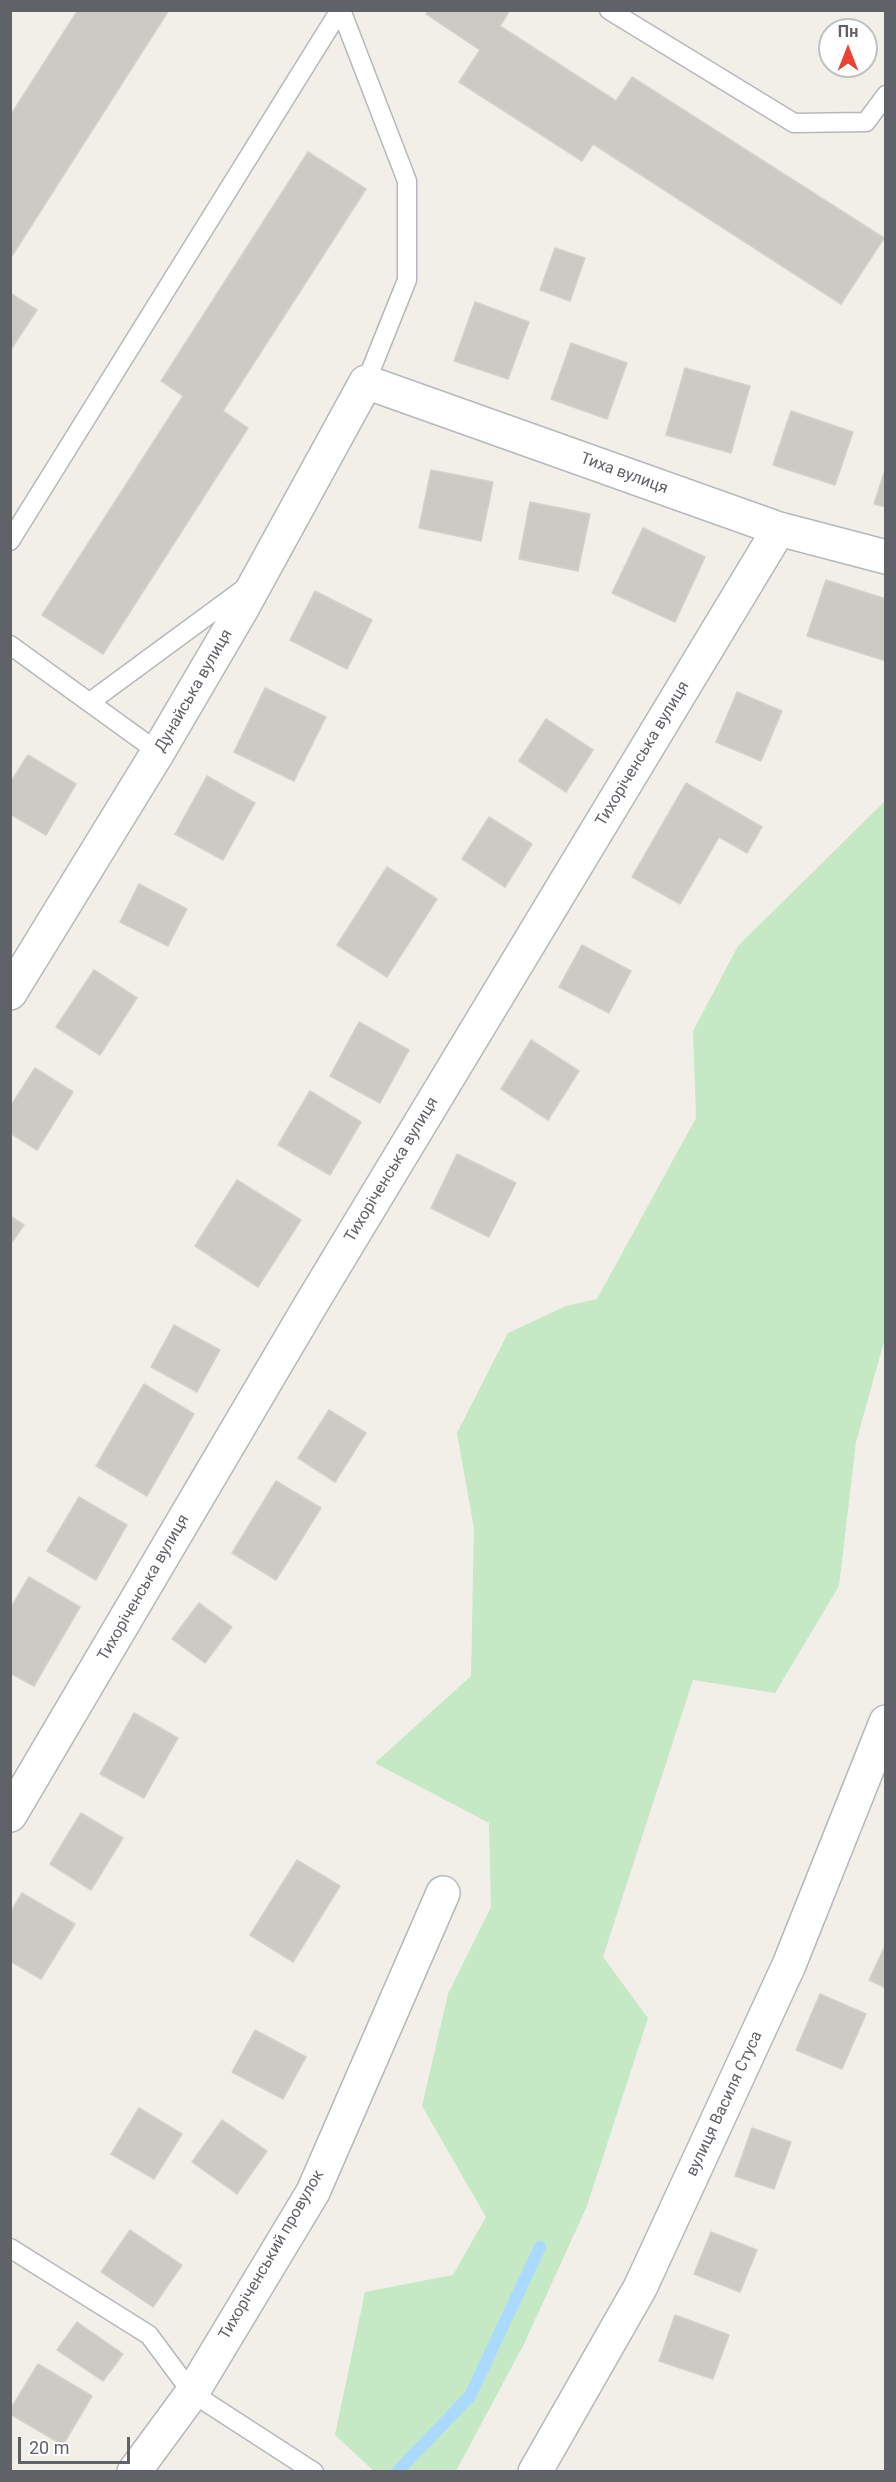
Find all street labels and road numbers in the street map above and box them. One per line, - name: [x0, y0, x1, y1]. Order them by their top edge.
- street label: Тиха вулиця: [578, 449, 670, 499]
- street label: Дунайська вулиця: [151, 626, 237, 756]
- street label: Тихоріченська вулиця: [592, 678, 694, 830]
- street label: Тихоріченська вулиця: [341, 1094, 443, 1246]
- street label: Тихоріченська вулиця: [94, 1511, 194, 1665]
- street label: вулиця Василя Стуса: [683, 2028, 767, 2180]
- street label: Тихоріченський провулок: [215, 2167, 329, 2343]

